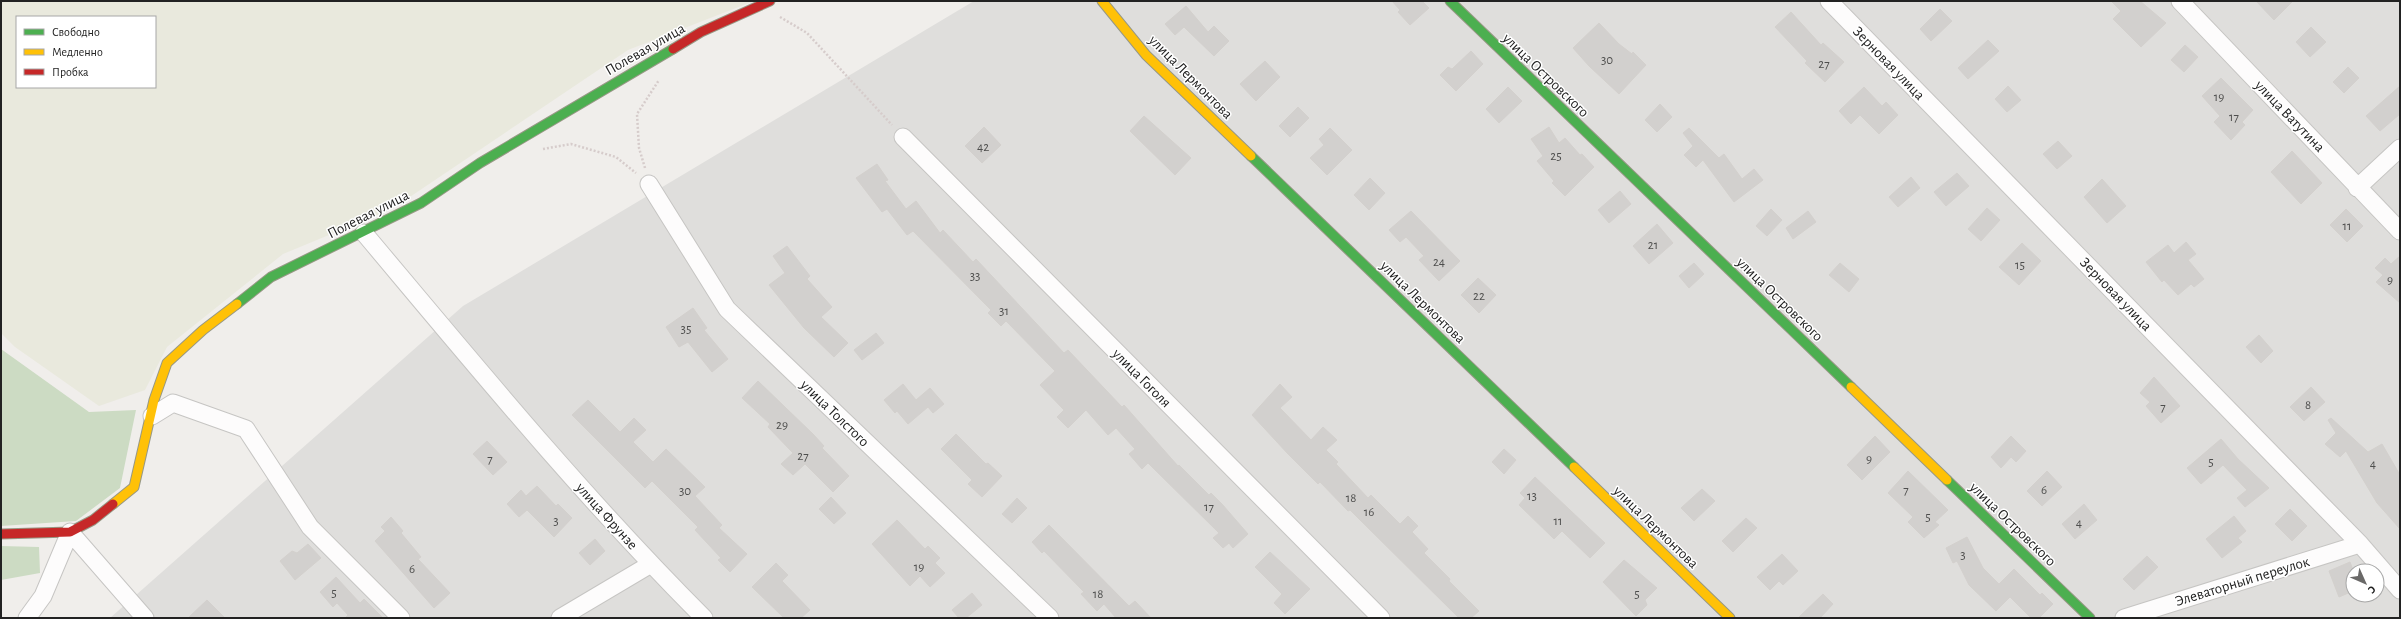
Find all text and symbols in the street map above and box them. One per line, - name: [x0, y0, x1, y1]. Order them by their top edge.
- legend: [16, 16, 156, 88]
- street label: Полевая улица: [603, 20, 688, 78]
- street label: Зерновая улица: [1850, 24, 1927, 103]
- text: Свободно: [52, 26, 100, 38]
- street label: улица Островского: [1499, 30, 1592, 120]
- street label: улица Лермонтова: [1145, 32, 1235, 122]
- text: Медленно: [52, 46, 103, 58]
- house number: 30: [1601, 54, 1613, 67]
- house number: 27: [1818, 58, 1830, 71]
- text: Пробка: [52, 66, 89, 78]
- street label: улица Ватутина: [2251, 77, 2328, 155]
- house number: 19: [2214, 91, 2224, 104]
- house number: 17: [2229, 111, 2240, 124]
- house number: 42: [977, 141, 989, 154]
- house number: 25: [1550, 150, 1562, 163]
- street label: Полевая улица: [325, 187, 412, 241]
- house number: 11: [2343, 220, 2351, 233]
- house number: 21: [1648, 239, 1658, 252]
- street label: улица Островского: [1733, 254, 1826, 344]
- street label: Зерновая улица: [2077, 255, 2154, 334]
- house number: 24: [1433, 256, 1445, 269]
- street label: улица Лермонтова: [1377, 258, 1468, 347]
- house number: 15: [2015, 259, 2025, 272]
- house number: 33: [970, 270, 980, 283]
- house number: 9: [2387, 274, 2393, 287]
- house number: 22: [1473, 290, 1485, 303]
- house number: 31: [999, 305, 1009, 318]
- house number: 35: [681, 323, 691, 336]
- street label: улица Гоголя: [1109, 345, 1174, 411]
- street label: улица Толстого: [797, 376, 872, 450]
- house number: 8: [2305, 399, 2311, 412]
- house number: 7: [2160, 401, 2166, 414]
- house number: 29: [776, 419, 788, 432]
- house number: 27: [797, 450, 809, 463]
- house number: 7: [487, 453, 493, 466]
- house number: 9: [1866, 453, 1872, 466]
- house number: 5: [2208, 456, 2214, 469]
- house number: 4: [2370, 458, 2376, 471]
- street label: улица Фрунзе: [572, 479, 640, 553]
- street label: улица Островского: [1966, 479, 2059, 569]
- street label: улица Лермонтова: [1610, 483, 1701, 572]
- house number: 7: [1903, 484, 1909, 497]
- house number: 6: [2041, 484, 2047, 497]
- house number: 30: [679, 485, 691, 498]
- house number: 13: [1527, 490, 1537, 503]
- house number: 18: [1346, 492, 1356, 505]
- house number: 17: [1204, 501, 1215, 514]
- house number: 16: [1364, 506, 1374, 519]
- house number: 5: [1925, 511, 1931, 524]
- house number: 3: [553, 515, 559, 528]
- house number: 11: [1554, 515, 1562, 528]
- house number: 4: [2076, 517, 2082, 530]
- house number: 3: [1960, 549, 1966, 562]
- street label: Элеваторный переулок: [2173, 554, 2311, 609]
- house number: 19: [914, 561, 924, 574]
- house number: 6: [409, 563, 415, 576]
- north arrow: [2345, 563, 2385, 603]
- text: С: [2366, 584, 2378, 596]
- house number: 5: [331, 587, 337, 600]
- house number: 18: [1093, 588, 1103, 601]
- house number: 5: [1634, 588, 1640, 601]

